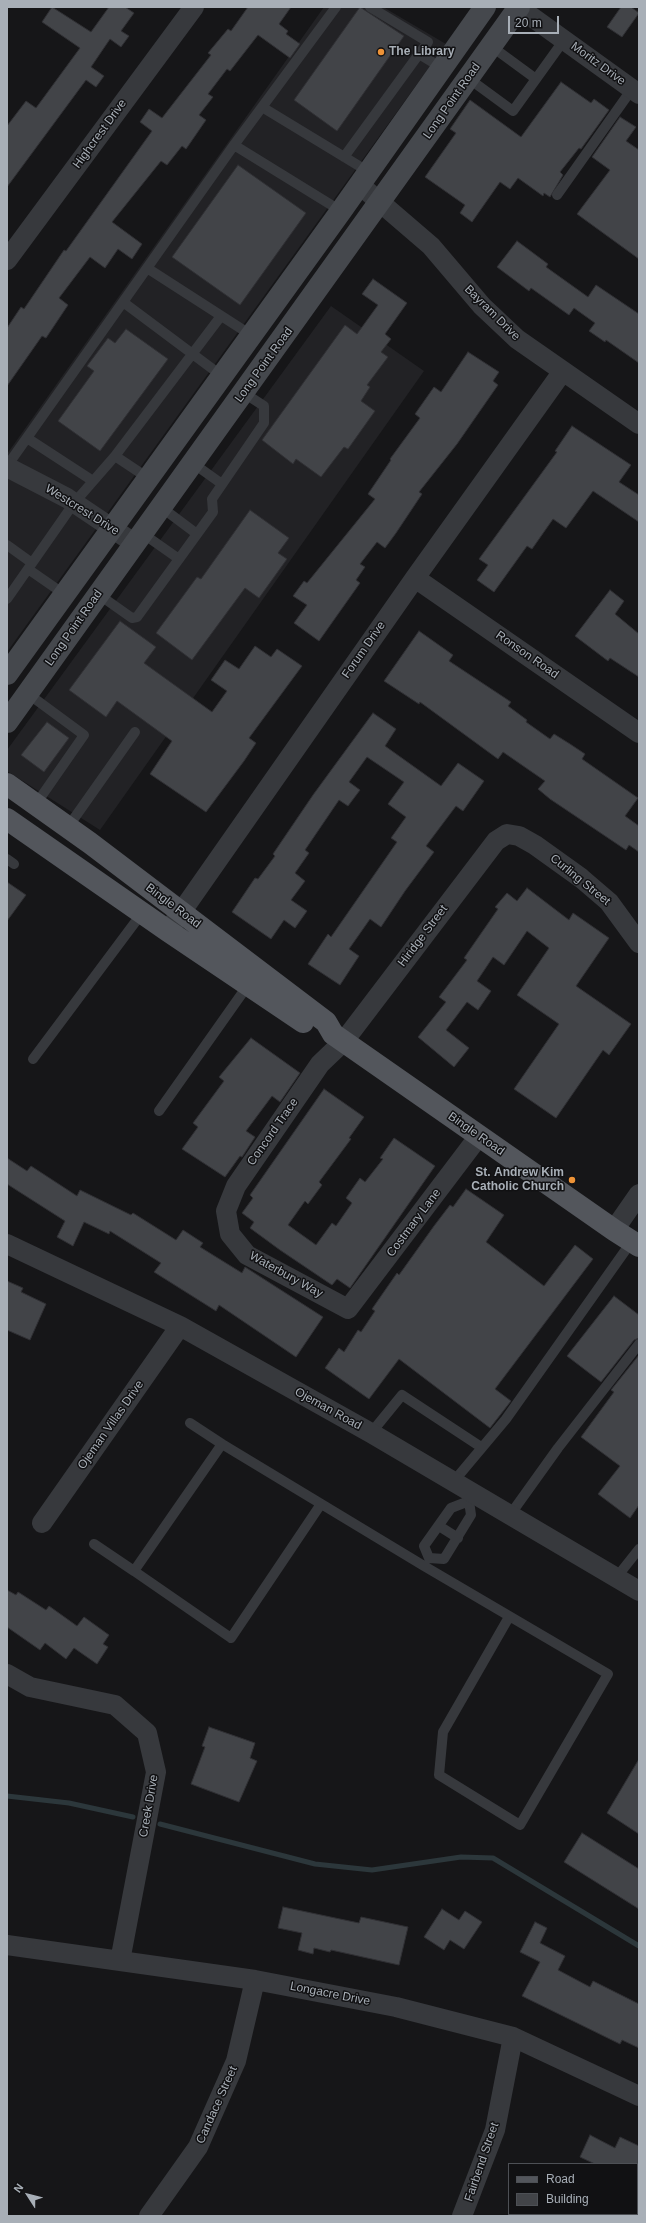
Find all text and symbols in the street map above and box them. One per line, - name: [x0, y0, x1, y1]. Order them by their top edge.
- scale bar: [510, 8, 561, 34]
- text: 20 m: [515, 16, 542, 30]
- street label: Moritz Drive: [568, 39, 628, 89]
- place label: The Library: [389, 45, 454, 59]
- marker: The Library: [376, 47, 386, 57]
- street label: Long Point Road: [420, 60, 484, 142]
- street label: Highcrest Drive: [70, 97, 130, 171]
- street label: Bayram Drive: [461, 282, 523, 344]
- street label: Long Point Road: [232, 325, 296, 405]
- street label: Westcrest Drive: [42, 482, 122, 538]
- street label: Long Point Road: [42, 587, 106, 669]
- street label: Forum Drive: [339, 619, 389, 681]
- street label: Ronson Road: [493, 628, 561, 682]
- street label: Curling Street: [547, 851, 613, 909]
- street label: Bingle Road: [143, 881, 203, 931]
- street label: Hiridge Street: [395, 902, 451, 970]
- street label: Concord Trace: [244, 1096, 302, 1168]
- street label: Bingle Road: [445, 1109, 507, 1159]
- place label: St. Andrew Kim Catholic Church: [471, 1166, 564, 1194]
- marker: St. Andrew Kim Catholic Church: [567, 1175, 577, 1185]
- street label: Costmary Lane: [384, 1186, 444, 1260]
- street label: Waterbury Way: [247, 1249, 325, 1301]
- street label: Ojeman Villas Drive: [75, 1378, 147, 1472]
- street label: Ojeman Road: [292, 1385, 364, 1433]
- street label: Creek Drive: [136, 1774, 162, 1838]
- street label: Longacre Drive: [289, 1979, 371, 2009]
- street label: Candace Street: [193, 2064, 241, 2146]
- street label: Fairbend Street: [462, 2121, 502, 2203]
- legend: [508, 2163, 638, 2215]
- text: Road: [546, 2172, 575, 2186]
- north arrow: [8, 2175, 48, 2215]
- text: N: [11, 2181, 25, 2195]
- text: Building: [546, 2192, 589, 2206]

